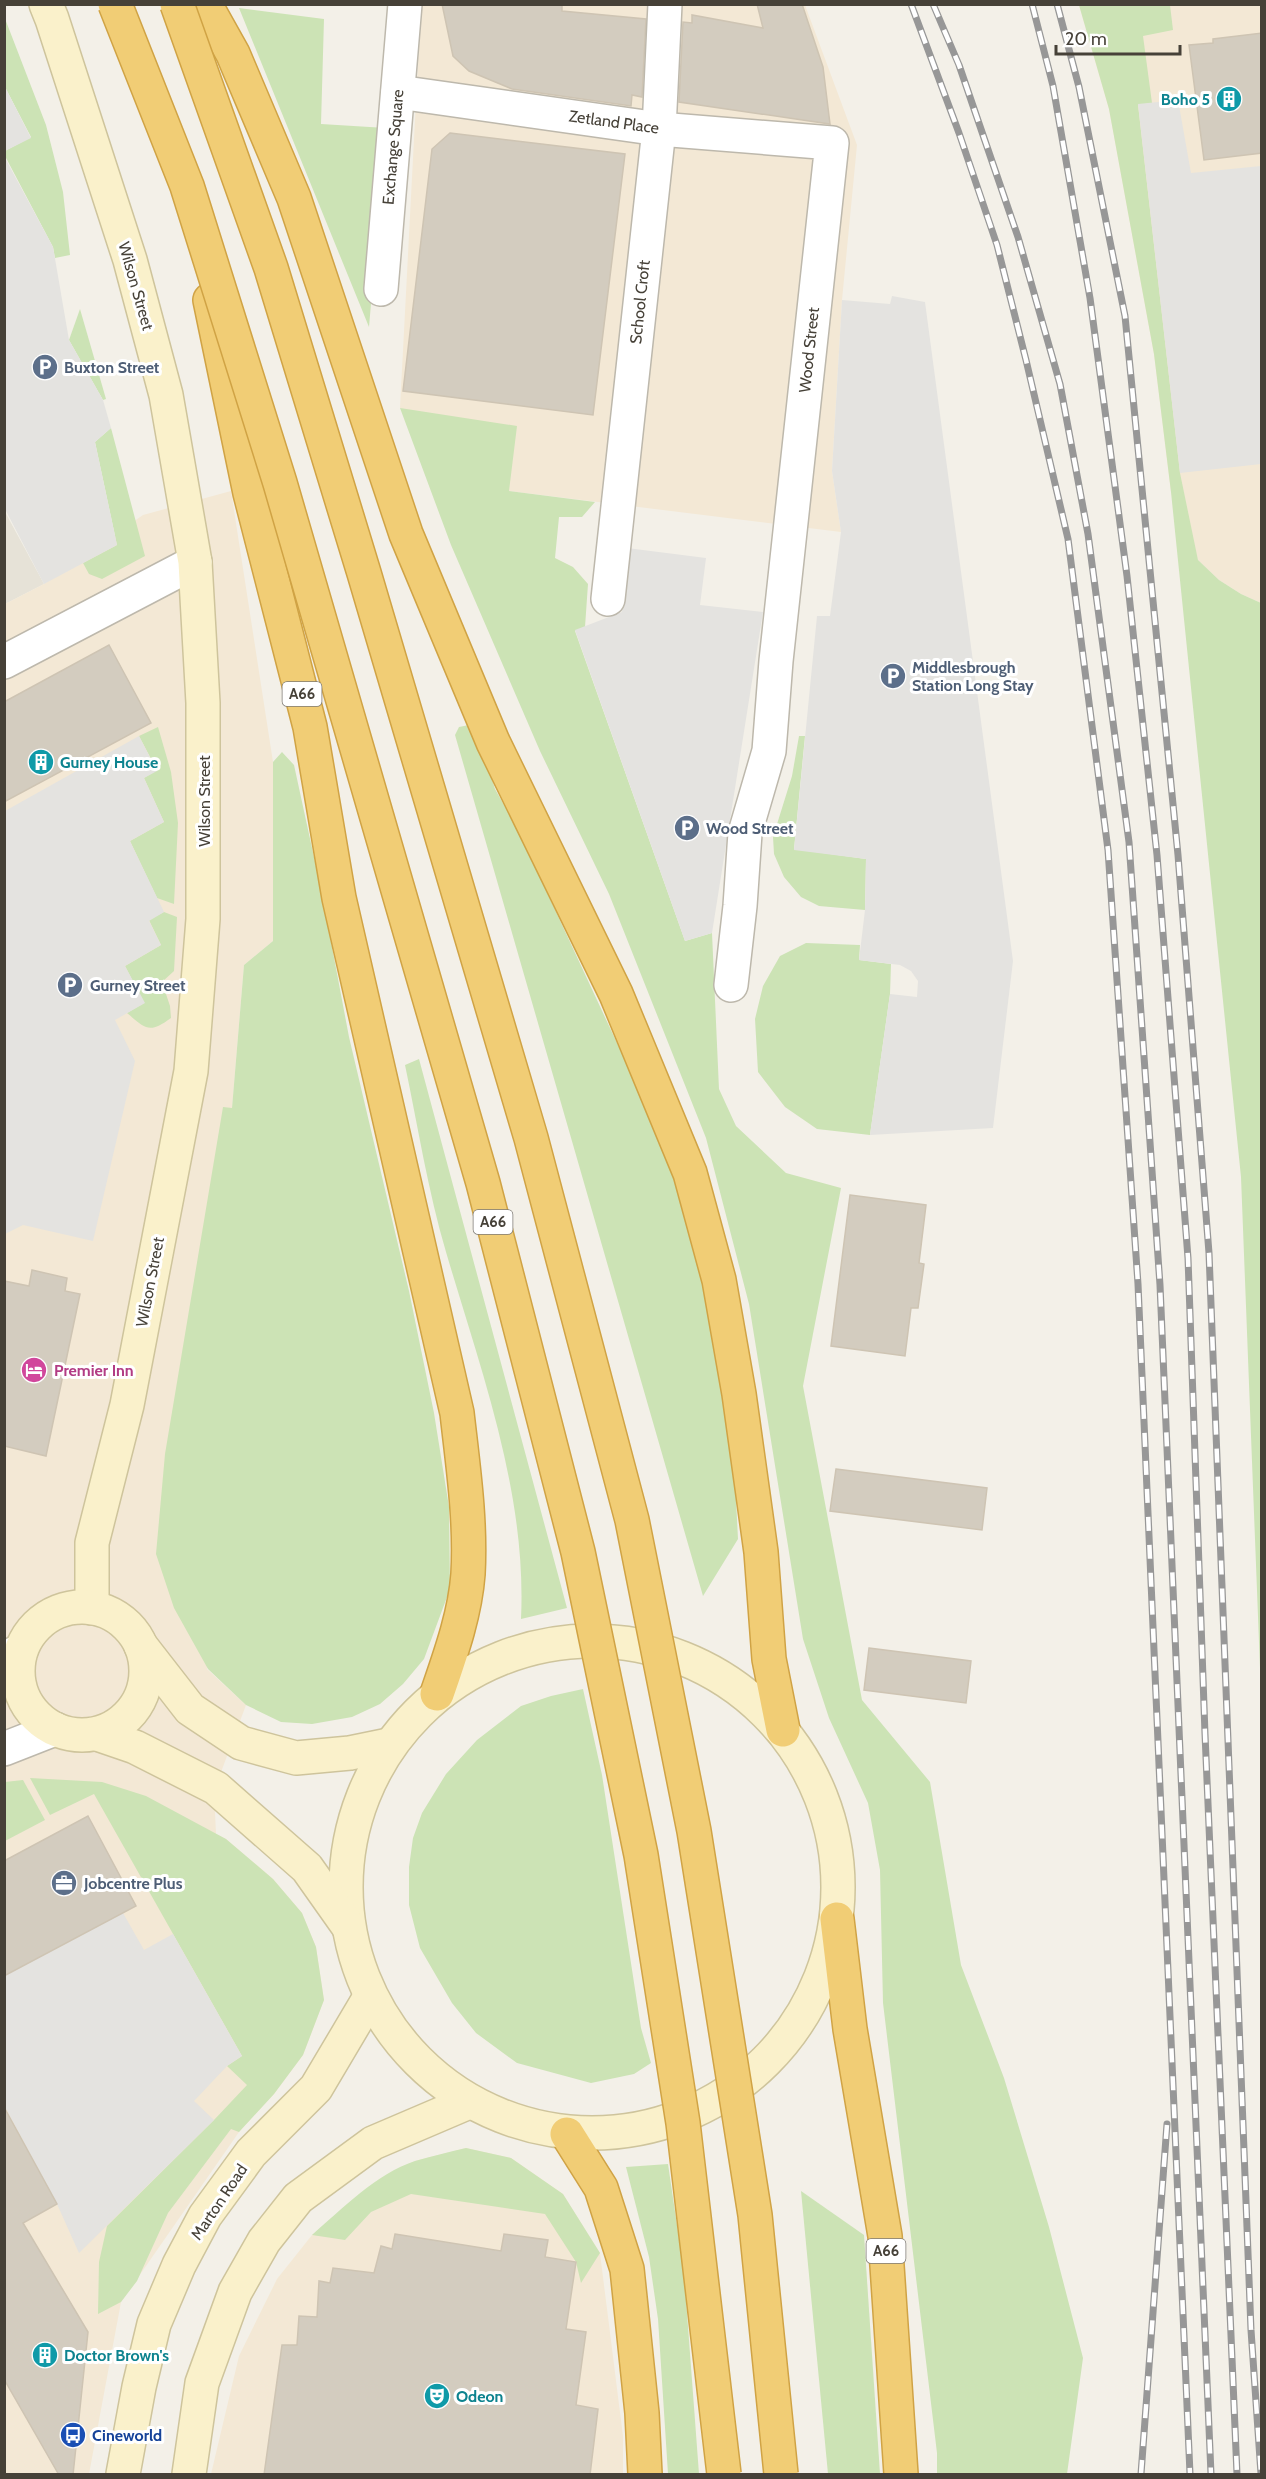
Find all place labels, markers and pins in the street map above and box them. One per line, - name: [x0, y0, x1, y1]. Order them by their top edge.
- building icon: Boho 5: [1214, 84, 1244, 114]
- place label: Boho 5: [1161, 90, 1210, 109]
- parking icon: Buxton Street: [30, 352, 60, 382]
- place label: Buxton Street: [64, 358, 160, 377]
- place label: Middlesbrough Station Long Stay: [912, 658, 1034, 695]
- parking icon: Middlesbrough Station Long Stay: [878, 661, 908, 691]
- building icon: Gurney House: [26, 747, 56, 777]
- place label: Gurney House: [60, 753, 158, 772]
- parking icon: Wood Street: [672, 813, 702, 843]
- place label: Wood Street: [706, 819, 794, 838]
- parking icon: Gurney Street: [55, 970, 85, 1000]
- place label: Gurney Street: [90, 976, 186, 995]
- hotel icon: Premier Inn: [19, 1355, 49, 1385]
- place label: Premier Inn: [54, 1361, 134, 1380]
- office icon: Jobcentre Plus: [49, 1868, 79, 1898]
- place label: Jobcentre Plus: [83, 1874, 183, 1893]
- building icon: Doctor Brown's: [30, 2340, 60, 2370]
- place label: Doctor Brown's: [64, 2346, 169, 2365]
- theatre icon: Odeon: [422, 2381, 452, 2411]
- place label: Odeon: [456, 2387, 503, 2406]
- bus stop icon: Cineworld: [58, 2420, 88, 2450]
- place label: Cineworld: [92, 2426, 162, 2445]

